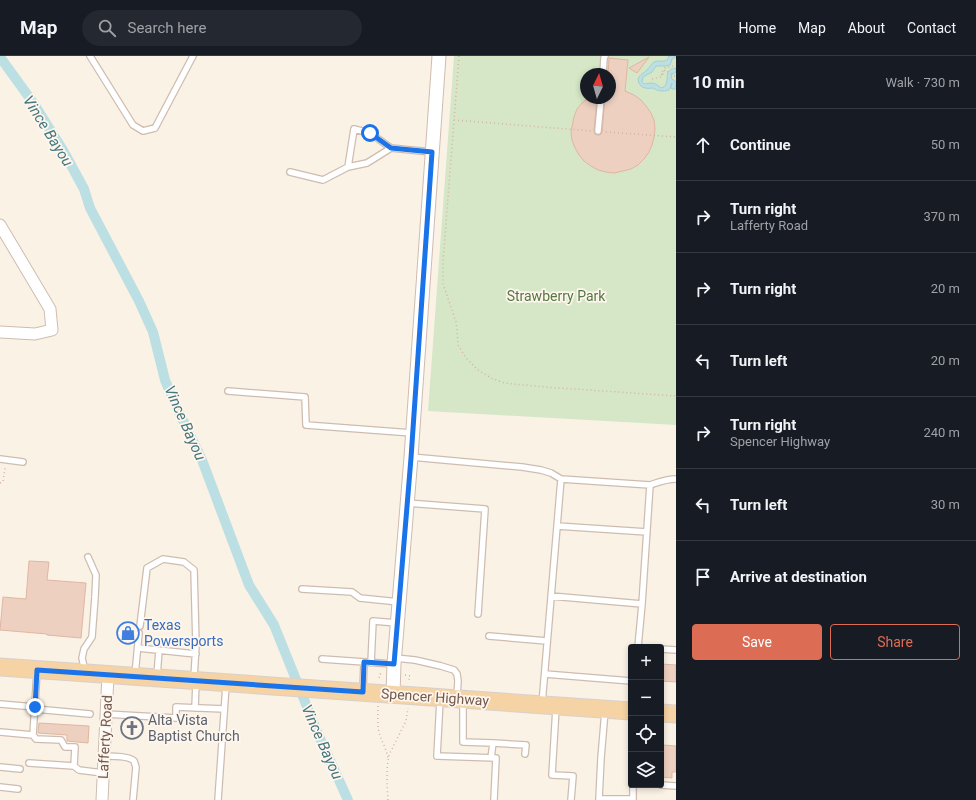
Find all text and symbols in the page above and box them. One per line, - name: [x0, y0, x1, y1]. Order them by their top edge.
- search box: [82, 10, 362, 46]
- text: Map: [20, 16, 58, 39]
- icon: search: [96, 17, 118, 39]
- text: Search here: [128, 19, 206, 37]
- text: Home: [738, 20, 776, 36]
- text: Map: [798, 20, 826, 36]
- text: About: [848, 20, 885, 36]
- text: Contact: [907, 20, 956, 36]
- north arrow: [580, 68, 616, 104]
- text: 10 min: [692, 72, 745, 92]
- text: Walk · 730 m: [885, 75, 960, 90]
- water label: Vince Bayou: [19, 92, 77, 170]
- route start: [361, 124, 379, 142]
- icon: ahead: [692, 134, 714, 156]
- text: Continue: [730, 136, 791, 154]
- text: 50 m: [931, 137, 960, 152]
- text: Turn right: [730, 200, 796, 218]
- icon: right: [692, 206, 714, 228]
- text: 370 m: [923, 209, 960, 224]
- text: Lafferty Road: [730, 218, 808, 233]
- icon: right: [692, 278, 714, 300]
- text: Turn right: [730, 280, 796, 298]
- text: 20 m: [931, 281, 960, 296]
- park label: Strawberry Park: [507, 288, 606, 304]
- icon: left: [692, 350, 714, 372]
- text: Turn left: [730, 352, 787, 370]
- text: 20 m: [931, 353, 960, 368]
- water label: Vince Bayou: [161, 383, 209, 463]
- text: Turn right: [730, 416, 796, 434]
- icon: right: [692, 422, 714, 444]
- text: 240 m: [923, 425, 960, 440]
- text: Spencer Highway: [730, 434, 830, 449]
- icon: left: [692, 494, 714, 516]
- text: Turn left: [730, 496, 787, 514]
- text: 30 m: [931, 497, 960, 512]
- icon: arrive: [692, 566, 714, 588]
- text: Arrive at destination: [730, 568, 867, 586]
- place label: Texas Powersports: [144, 617, 223, 649]
- shop icon: Texas Powersports: [115, 620, 141, 646]
- button: Save: [692, 624, 822, 660]
- button: Share: [830, 624, 960, 660]
- map controls: [628, 644, 664, 788]
- button: +: [628, 644, 664, 680]
- button: −: [628, 680, 664, 716]
- street label: Spencer Highway: [381, 685, 490, 709]
- street label: Lafferty Road: [95, 695, 115, 779]
- route end: [26, 698, 44, 716]
- water label: Vince Bayou: [298, 702, 346, 782]
- place label: Alta Vista Baptist Church: [148, 712, 240, 744]
- church icon: Alta Vista Baptist Church: [119, 715, 145, 741]
- button: locate: [628, 716, 664, 752]
- button: layers: [628, 752, 664, 788]

